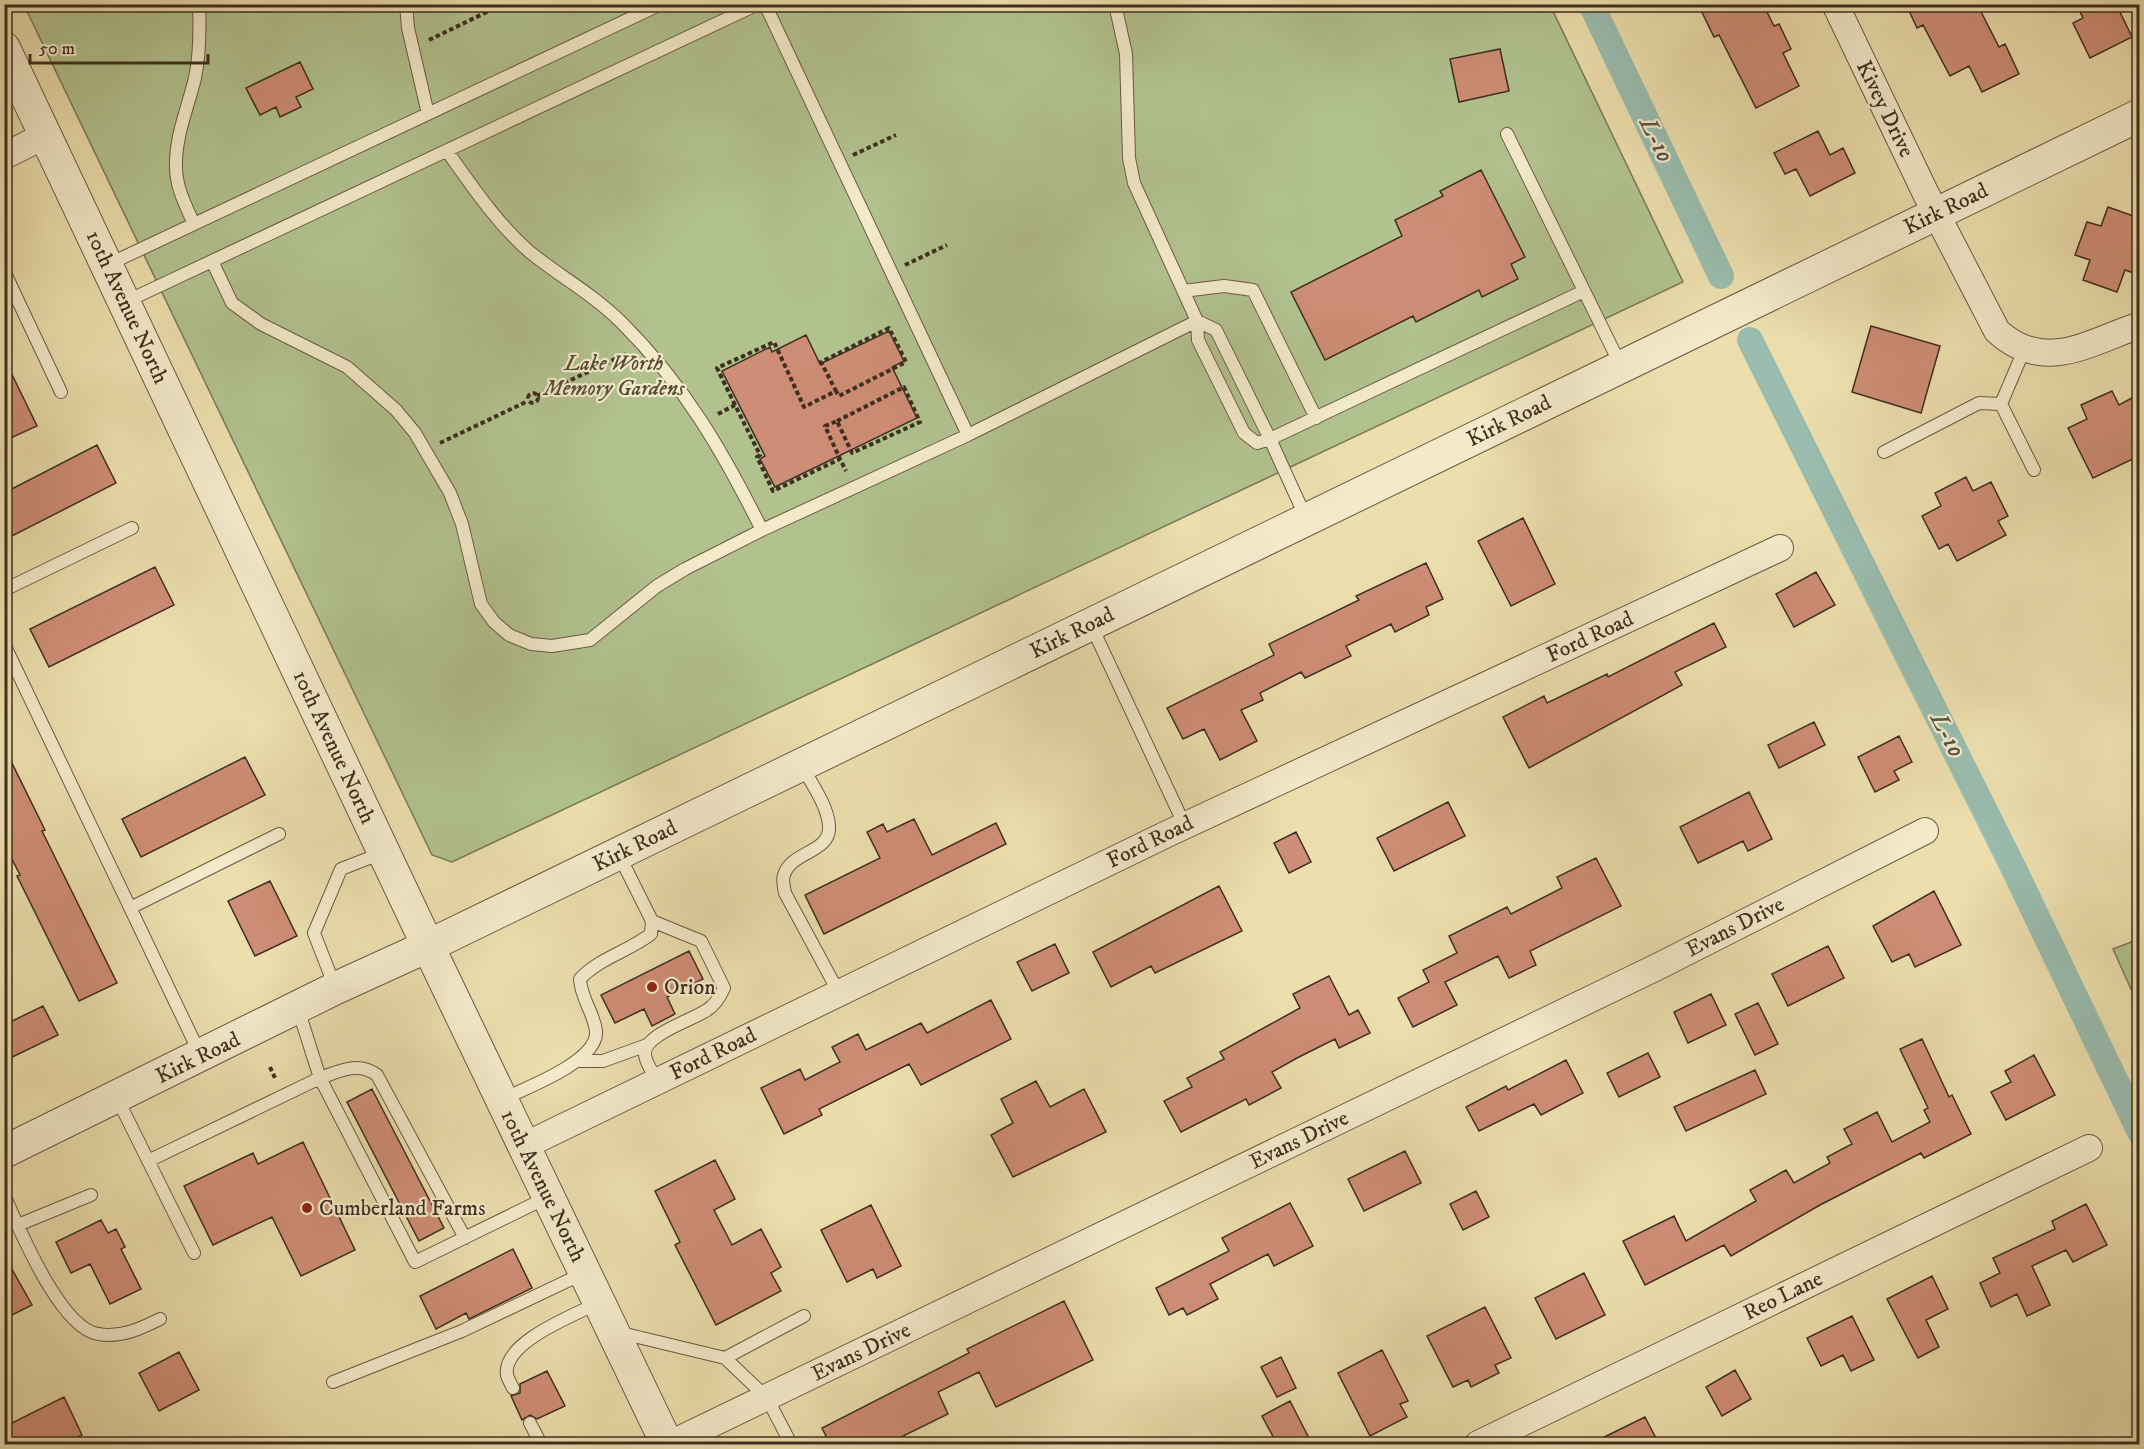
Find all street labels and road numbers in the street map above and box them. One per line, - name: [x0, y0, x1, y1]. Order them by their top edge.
- street label: Kivey Drive: [1850, 56, 1920, 162]
- street label: Kirk Road: [1899, 177, 1993, 241]
- street label: 10th Avenue North: [80, 226, 175, 388]
- street label: Kirk Road: [1462, 389, 1556, 453]
- street label: Kirk Road: [1025, 601, 1119, 665]
- street label: Ford Road: [1542, 605, 1638, 669]
- street label: 10th Avenue North: [287, 666, 382, 828]
- street label: Ford Road: [1102, 810, 1198, 874]
- street label: Kirk Road: [588, 814, 682, 878]
- street label: Evans Drive: [1681, 891, 1789, 963]
- street label: Ford Road: [665, 1022, 761, 1086]
- street label: Kirk Road: [151, 1026, 245, 1090]
- street label: Evans Drive: [1245, 1104, 1353, 1176]
- street label: 10th Avenue North: [494, 1105, 592, 1267]
- street label: Reo Lane: [1739, 1265, 1827, 1327]
- street label: Evans Drive: [807, 1316, 915, 1388]

